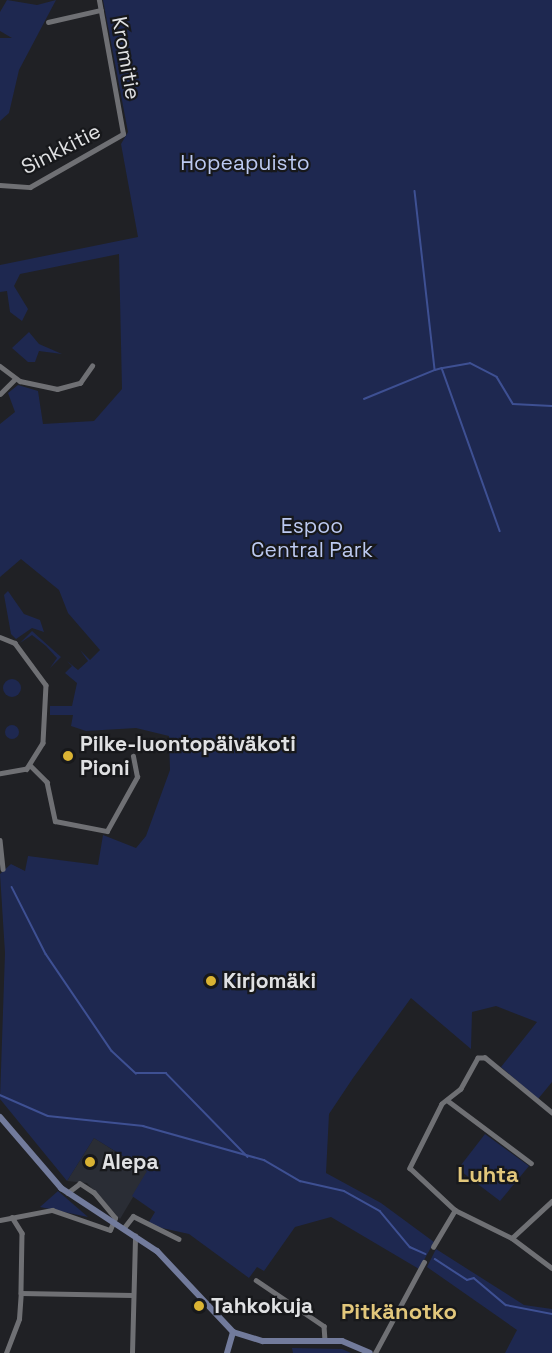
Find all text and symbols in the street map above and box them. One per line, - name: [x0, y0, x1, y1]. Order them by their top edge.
- street label: Kromitie: [106, 15, 146, 101]
- street label: Sinkkitie: [17, 118, 105, 180]
- park label: Hopeapuisto: [180, 150, 310, 176]
- park label: Espoo Central Park: [251, 513, 373, 563]
- place label: Pilke-luontopäiväkoti Pioni: [80, 731, 296, 781]
- marker: Pilke-luontopäiväkoti Pioni: [61, 749, 75, 763]
- place label: Kirjomäki: [223, 968, 316, 994]
- marker: Kirjomäki: [204, 974, 218, 988]
- place label: Alepa: [102, 1149, 159, 1175]
- marker: Alepa: [83, 1155, 97, 1169]
- district label: Luhta: [457, 1162, 519, 1188]
- place label: Tahkokuja: [211, 1293, 313, 1319]
- marker: Tahkokuja: [192, 1299, 206, 1313]
- district label: Pitkänotko: [341, 1299, 457, 1325]

